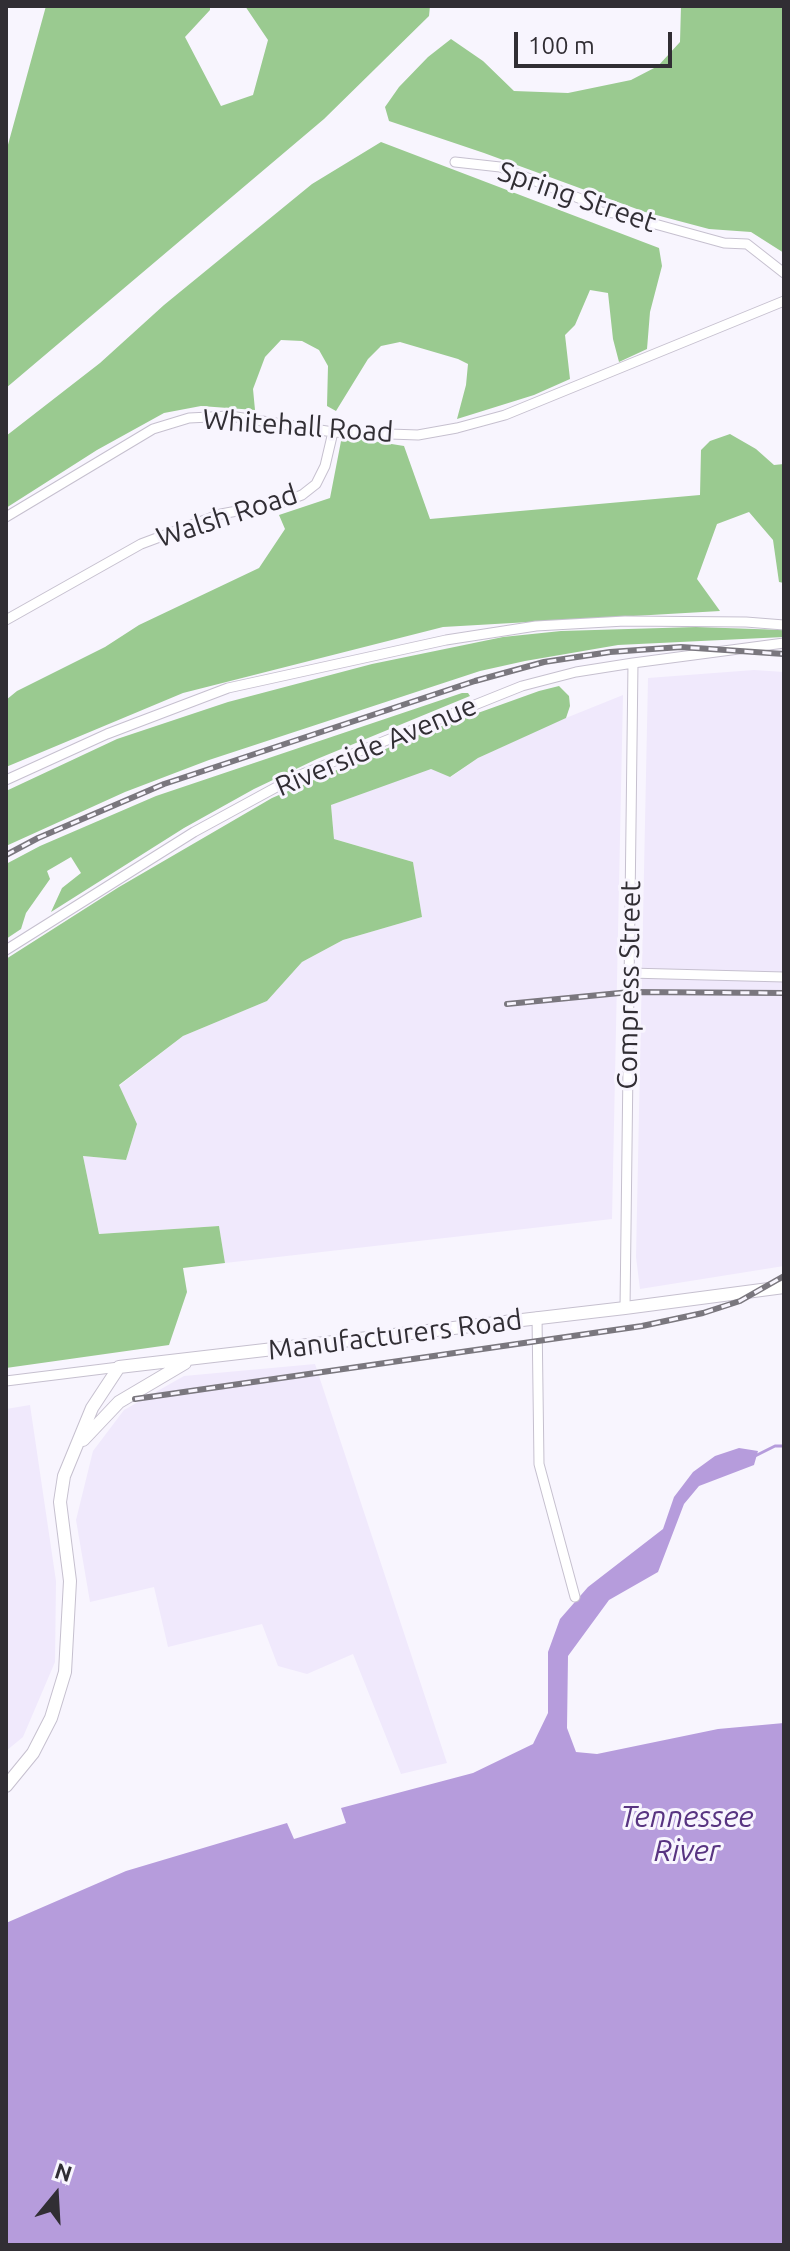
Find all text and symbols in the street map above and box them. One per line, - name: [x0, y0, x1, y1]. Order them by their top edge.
- scale bar: [518, 16, 676, 66]
- text: 100 m: [528, 32, 595, 59]
- street label: Spring Street: [493, 154, 661, 240]
- street label: Whitehall Road: [202, 403, 394, 449]
- street label: Walsh Road: [152, 477, 302, 555]
- street label: Riverside Avenue: [270, 688, 482, 804]
- street label: Compress Street: [610, 880, 648, 1090]
- street label: Manufacturers Road: [266, 1303, 524, 1367]
- water label: Tennessee River: [620, 1799, 754, 1870]
- north arrow: [16, 2155, 96, 2235]
- text: N: [52, 2157, 75, 2186]

